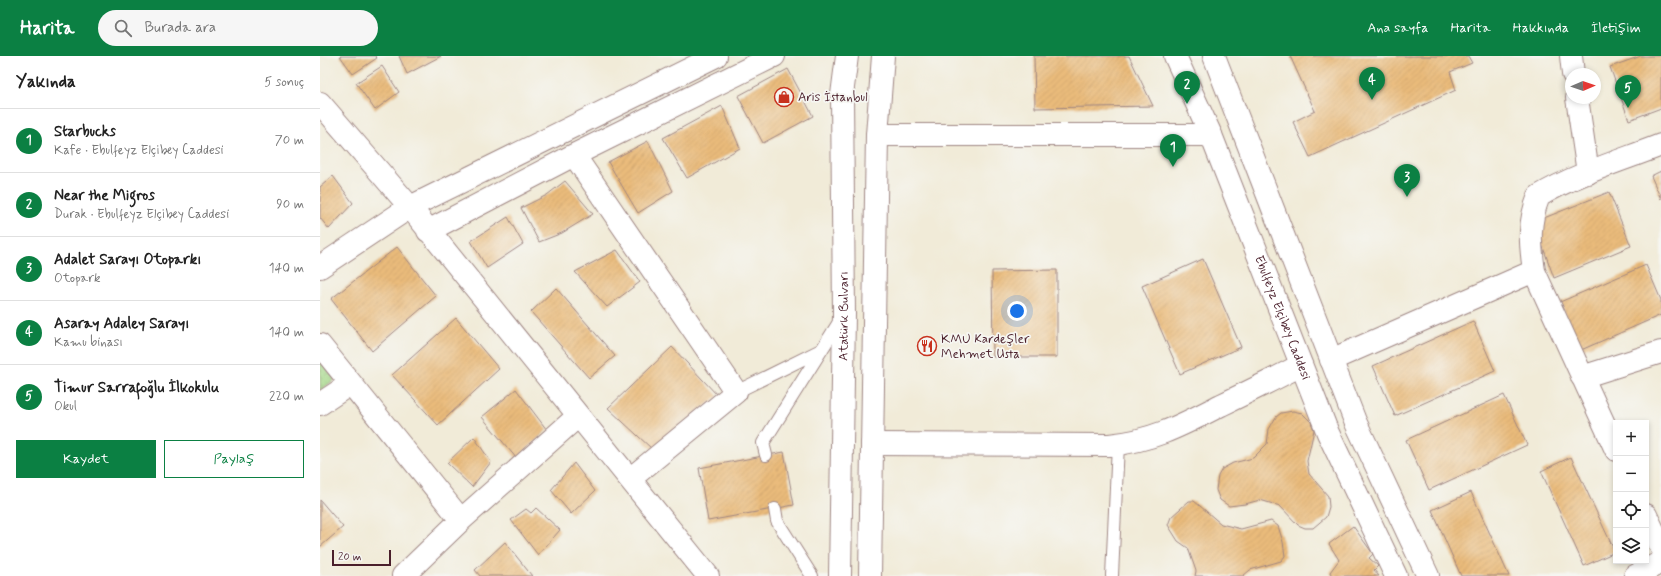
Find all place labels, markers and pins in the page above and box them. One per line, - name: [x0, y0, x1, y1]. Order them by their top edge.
- pin: 4: [1359, 67, 1385, 100]
- pin: 2: [1174, 71, 1200, 104]
- pin: 5: [1615, 75, 1641, 108]
- shop icon: Aris İstanbul: [773, 86, 795, 108]
- place label: Aris İstanbul: [798, 89, 868, 106]
- pin: 1: [1160, 134, 1186, 167]
- pin: 3: [1394, 164, 1420, 197]
- place label: KMU Kardeşler Mehmet Usta: [941, 331, 1030, 363]
- restaurant icon: KMU Kardeşler Mehmet Usta: [916, 335, 938, 357]

